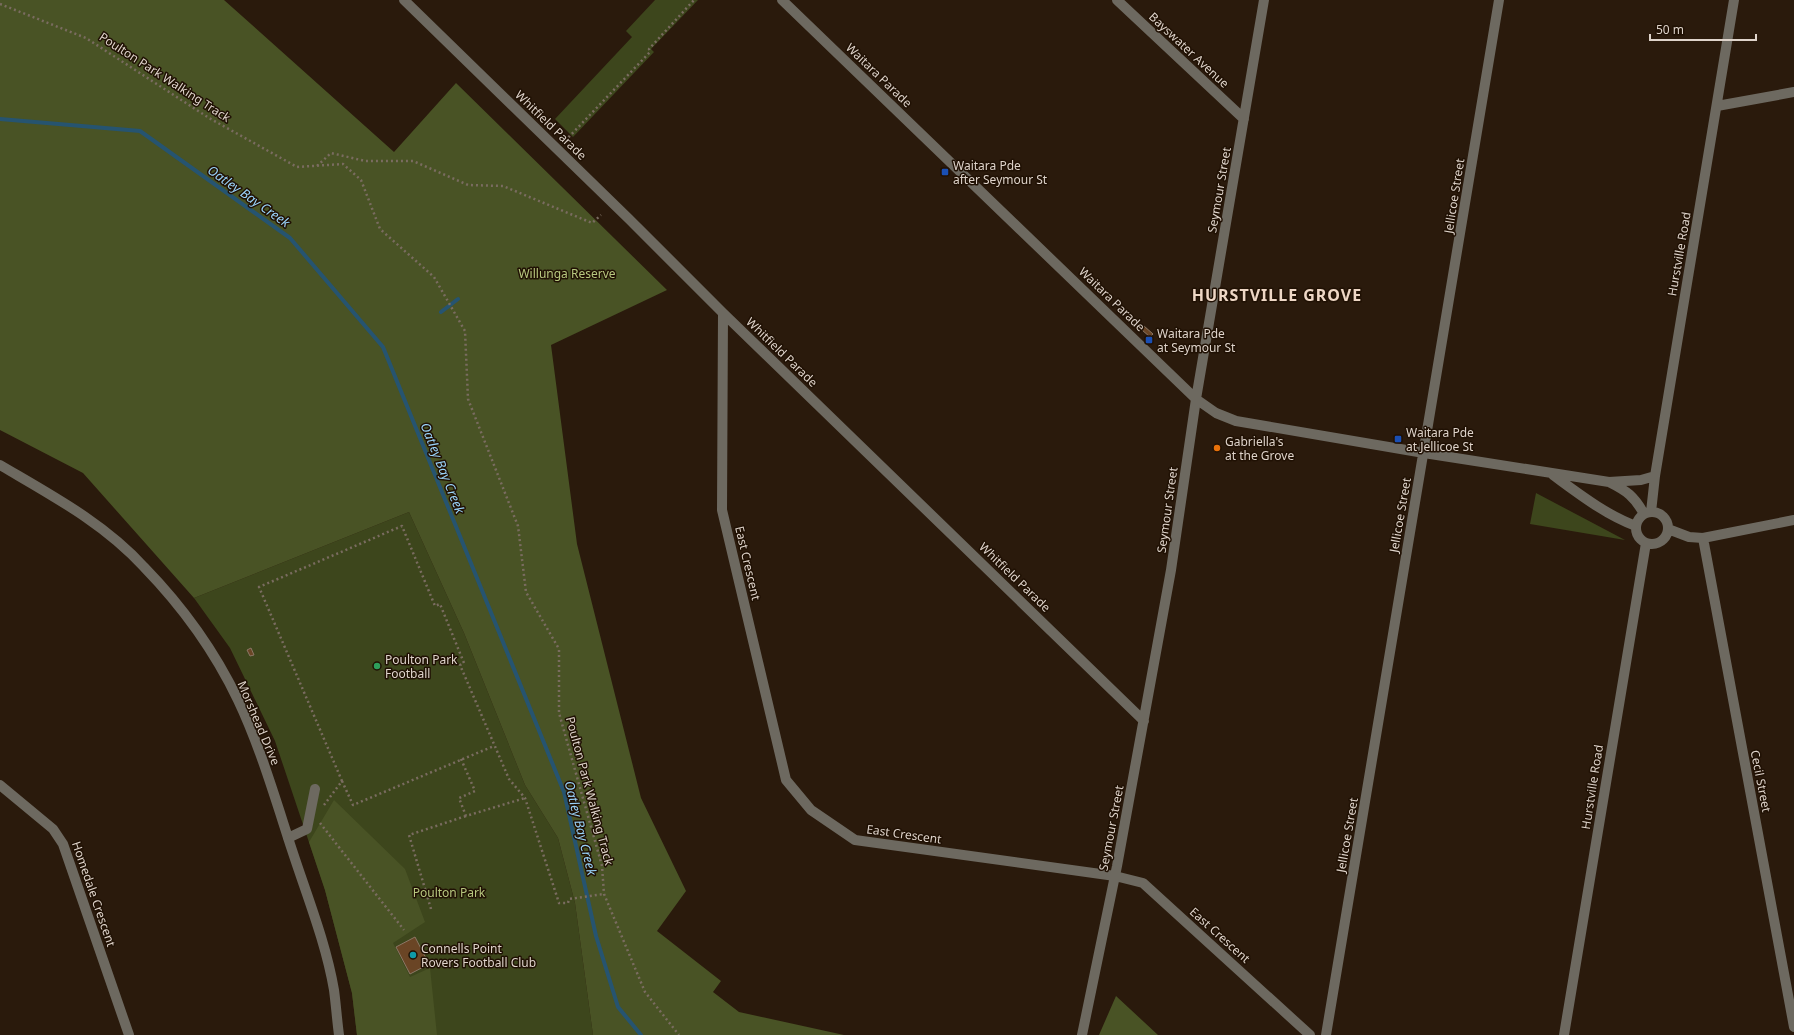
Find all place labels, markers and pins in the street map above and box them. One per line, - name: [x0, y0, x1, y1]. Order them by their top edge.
- place label: Waitara Pde after Seymour St: [953, 157, 1048, 188]
- marker: Waitara Pde after Seymour St: [940, 167, 950, 177]
- place label: Waitara Pde at Seymour St: [1157, 325, 1236, 356]
- marker: Waitara Pde at Seymour St: [1144, 335, 1154, 345]
- place label: Waitara Pde at Jellicoe St: [1406, 424, 1474, 455]
- place label: Gabriella's at the Grove: [1225, 433, 1294, 464]
- marker: Waitara Pde at Jellicoe St: [1393, 434, 1403, 444]
- marker: Gabriella's at the Grove: [1212, 443, 1222, 453]
- place label: Poulton Park Football: [385, 651, 458, 682]
- marker: Poulton Park Football: [372, 661, 382, 671]
- place label: Connells Point Rovers Football Club: [421, 940, 536, 971]
- marker: Connells Point Rovers Football Club: [408, 950, 418, 960]

